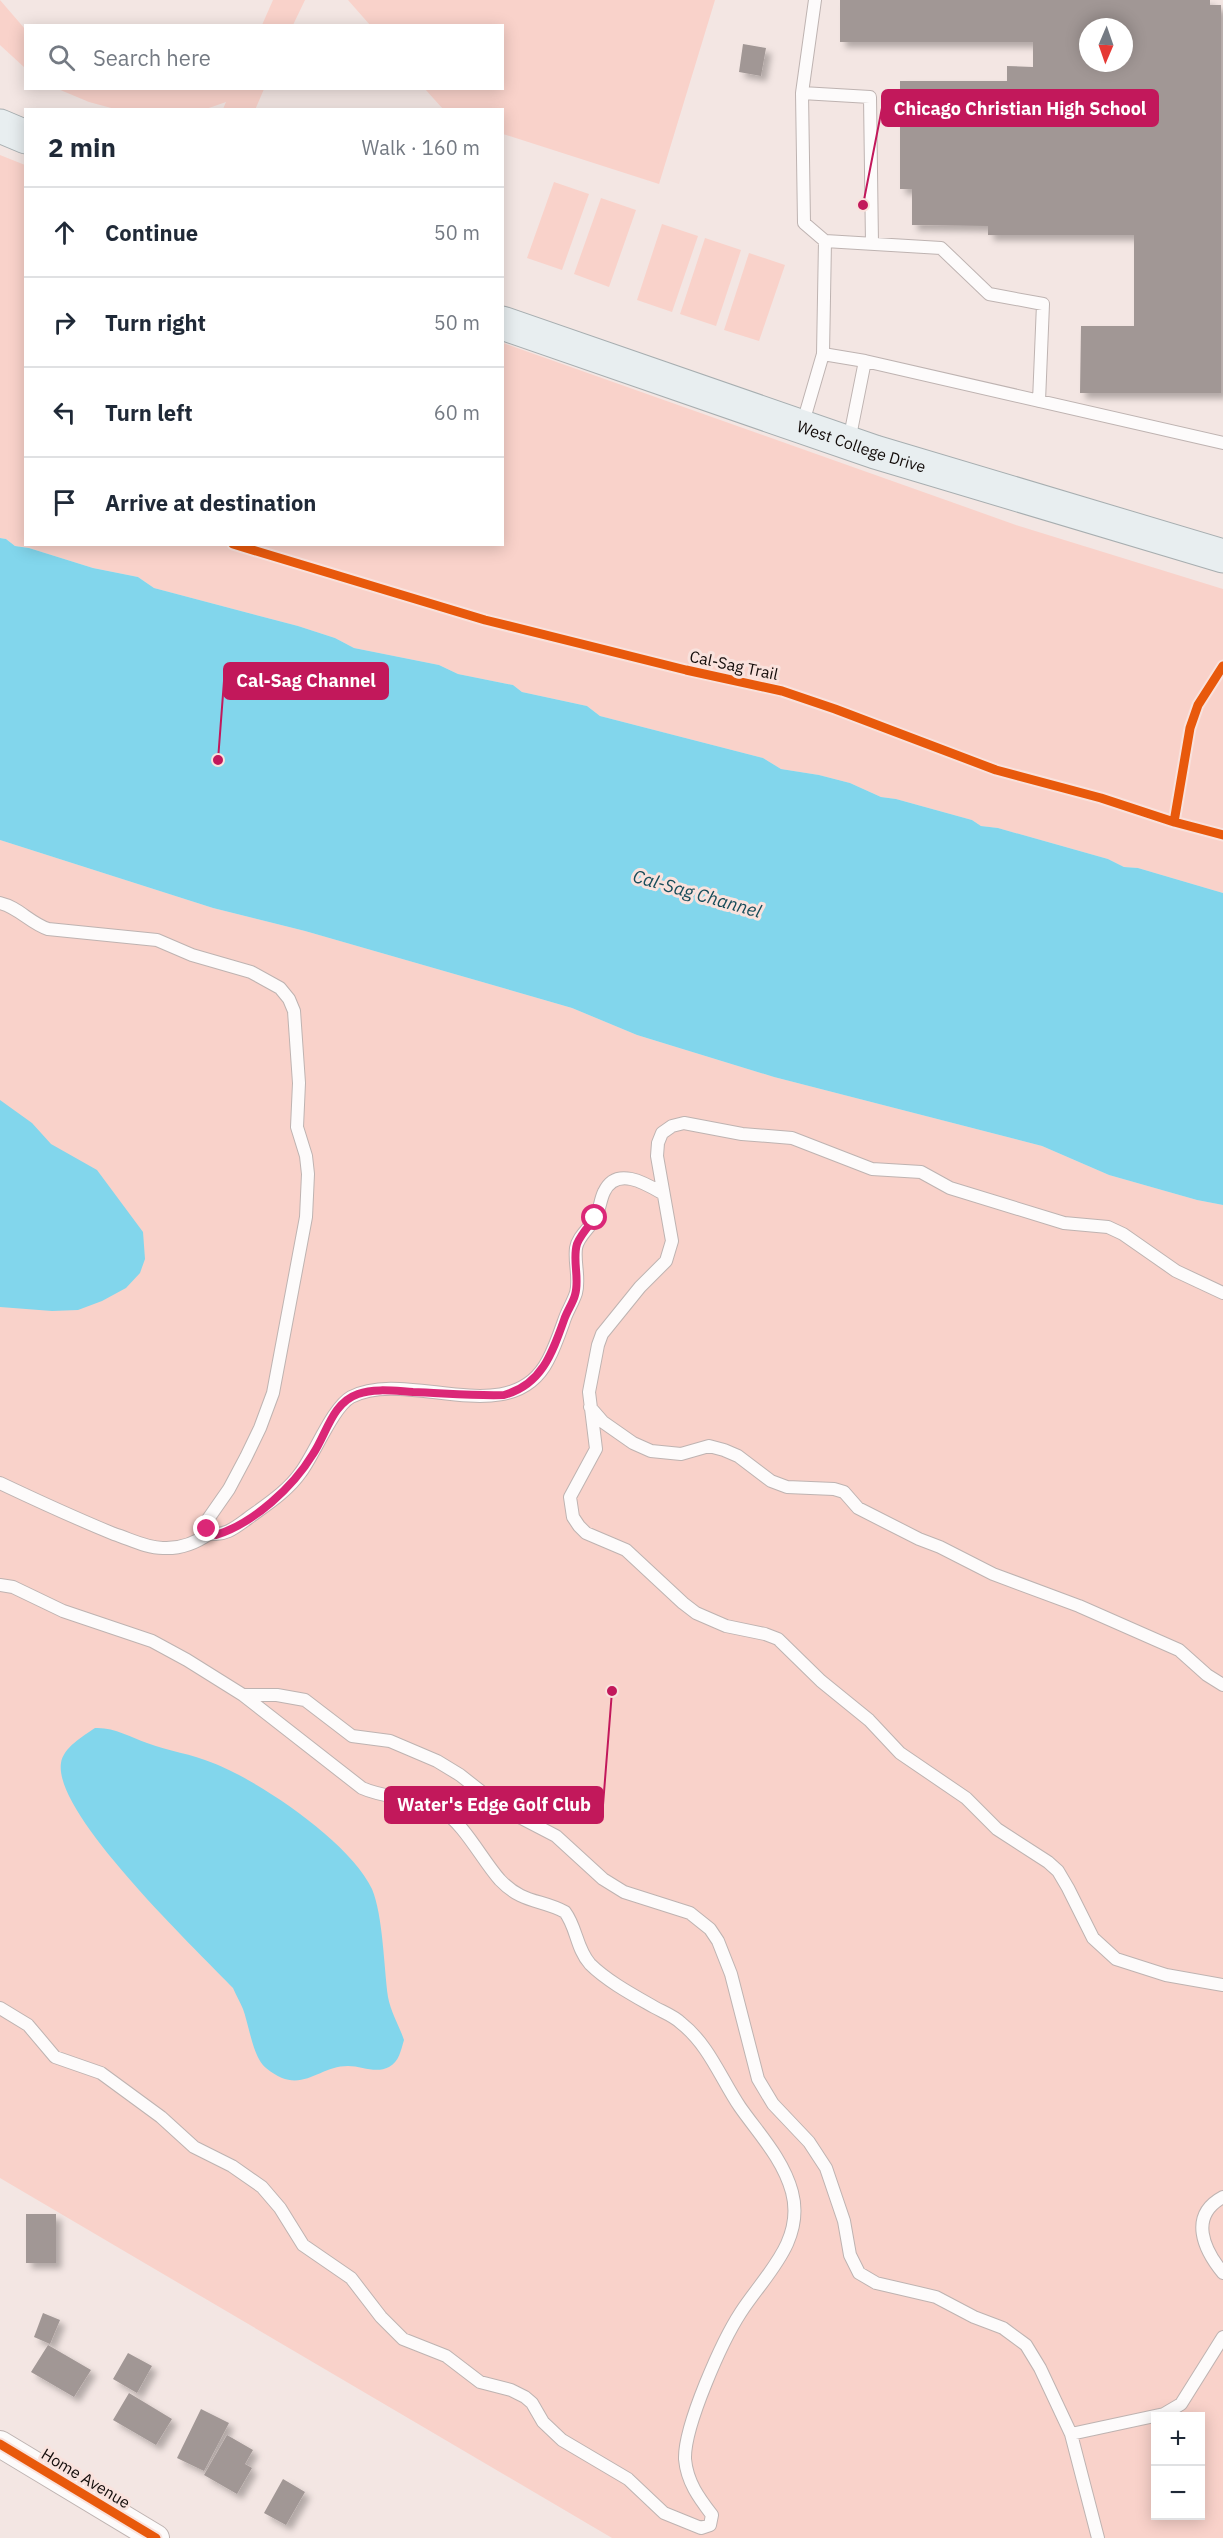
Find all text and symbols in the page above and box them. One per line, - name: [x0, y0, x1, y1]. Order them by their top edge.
- north arrow: [1079, 18, 1133, 72]
- search box: [24, 24, 504, 90]
- icon: search: [45, 41, 78, 74]
- text: Search here: [93, 43, 211, 72]
- callout: Chicago Christian High School: [882, 90, 1158, 126]
- text: Chicago Christian High School: [894, 97, 1147, 120]
- text: 2 min: [48, 130, 116, 164]
- text: Walk · 160 m: [362, 134, 480, 161]
- icon: ahead: [48, 216, 81, 249]
- text: Continue: [105, 218, 198, 247]
- text: 50 m: [434, 219, 480, 246]
- icon: right: [48, 306, 81, 339]
- text: Turn right: [105, 308, 206, 337]
- text: 50 m: [434, 309, 480, 336]
- icon: left: [48, 396, 81, 429]
- text: Turn left: [105, 398, 193, 427]
- text: 60 m: [434, 399, 480, 426]
- street label: West College Drive: [794, 416, 928, 477]
- icon: arrive: [48, 486, 81, 519]
- text: Arrive at destination: [105, 488, 316, 517]
- street label: Cal-Sag Trail: [688, 646, 780, 684]
- callout: Cal-Sag Channel: [224, 663, 388, 699]
- text: Cal-Sag Channel: [236, 669, 376, 692]
- water label: Cal-Sag Channel: [630, 864, 764, 923]
- route start: [581, 1204, 607, 1230]
- route end: [193, 1515, 219, 1541]
- callout: Water's Edge Golf Club: [385, 1787, 603, 1823]
- text: Water's Edge Golf Club: [397, 1793, 591, 1816]
- map controls: [1151, 2412, 1205, 2520]
- button: +: [1151, 2412, 1205, 2466]
- street label: Home Avenue: [38, 2444, 134, 2512]
- button: −: [1151, 2466, 1205, 2520]

